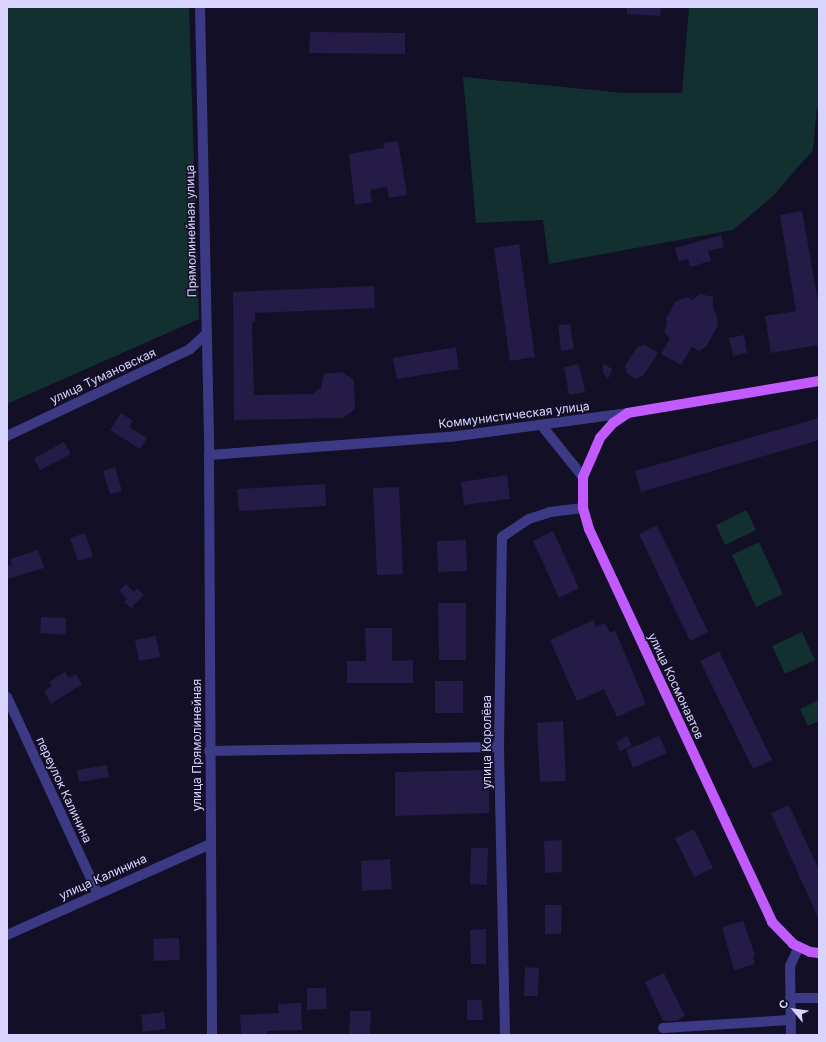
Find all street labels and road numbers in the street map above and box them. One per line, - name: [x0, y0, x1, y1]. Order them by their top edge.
- street label: Прямолинейная улица: [183, 165, 199, 297]
- street label: улица Тумановская: [48, 345, 158, 407]
- street label: Коммунистическая улица: [438, 399, 590, 431]
- street label: улица Космонавтов: [645, 631, 707, 741]
- street label: улица Прямолинейная: [190, 679, 204, 811]
- street label: улица Королёва: [480, 695, 494, 789]
- street label: переулок Калинина: [33, 735, 95, 845]
- street label: улица Калинина: [57, 851, 149, 903]

